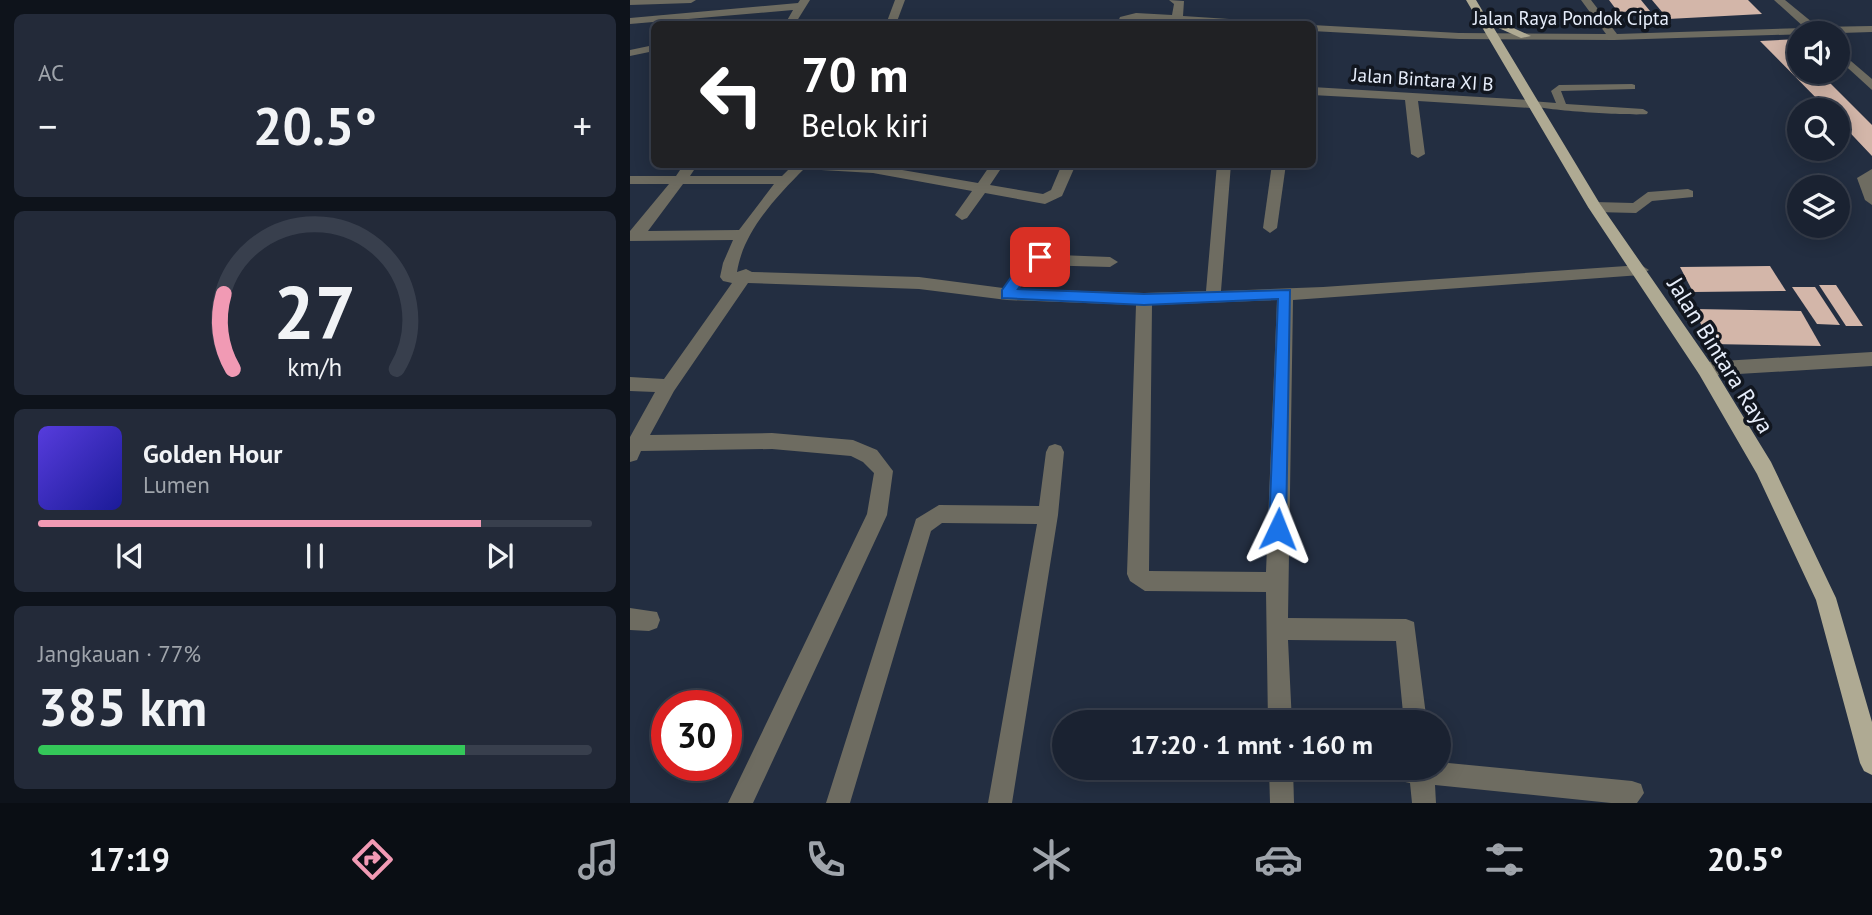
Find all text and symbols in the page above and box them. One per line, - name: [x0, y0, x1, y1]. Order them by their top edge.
- street label: Jalan Raya Pondok Cipta: [1472, 6, 1669, 30]
- map controls: [1787, 21, 1850, 238]
- button: sound: [1787, 21, 1850, 84]
- text: 70 m: [801, 42, 908, 106]
- icon: left: [686, 49, 777, 140]
- text: AC: [38, 58, 64, 87]
- street label: Jalan Bintara XI B: [1351, 62, 1495, 96]
- text: 20.5°: [253, 92, 377, 159]
- button: search: [1787, 98, 1850, 161]
- text: −: [38, 101, 57, 150]
- text: +: [573, 101, 592, 150]
- text: Belok kiri: [801, 104, 929, 146]
- button: layers: [1787, 175, 1850, 238]
- pin: [1010, 227, 1070, 287]
- icon: arrive: [1021, 238, 1059, 276]
- text: 27: [274, 265, 356, 359]
- street label: Jalan Bintara Raya: [1661, 271, 1781, 438]
- text: km/h: [288, 351, 342, 383]
- text: Golden Hour: [143, 437, 282, 470]
- text: Lumen: [143, 470, 210, 499]
- position arrow: [1241, 492, 1315, 566]
- icon: previous: [111, 537, 149, 575]
- icon: pause: [296, 537, 334, 575]
- icon: next: [481, 537, 519, 575]
- text: Jangkauan · 77%: [38, 639, 201, 668]
- text: 385 km: [38, 673, 207, 740]
- speed limit sign: 30: [651, 690, 742, 781]
- text: 17:20 · 1 mnt · 160 m: [1130, 728, 1373, 761]
- icon: directions: [348, 835, 397, 884]
- icon: music: [574, 835, 623, 884]
- icon: phone: [801, 835, 850, 884]
- icon: climate: [1027, 835, 1076, 884]
- icon: car: [1254, 835, 1303, 884]
- icon: filters: [1480, 835, 1529, 884]
- text: 17:19: [89, 838, 170, 880]
- text: 20.5°: [1707, 838, 1783, 880]

